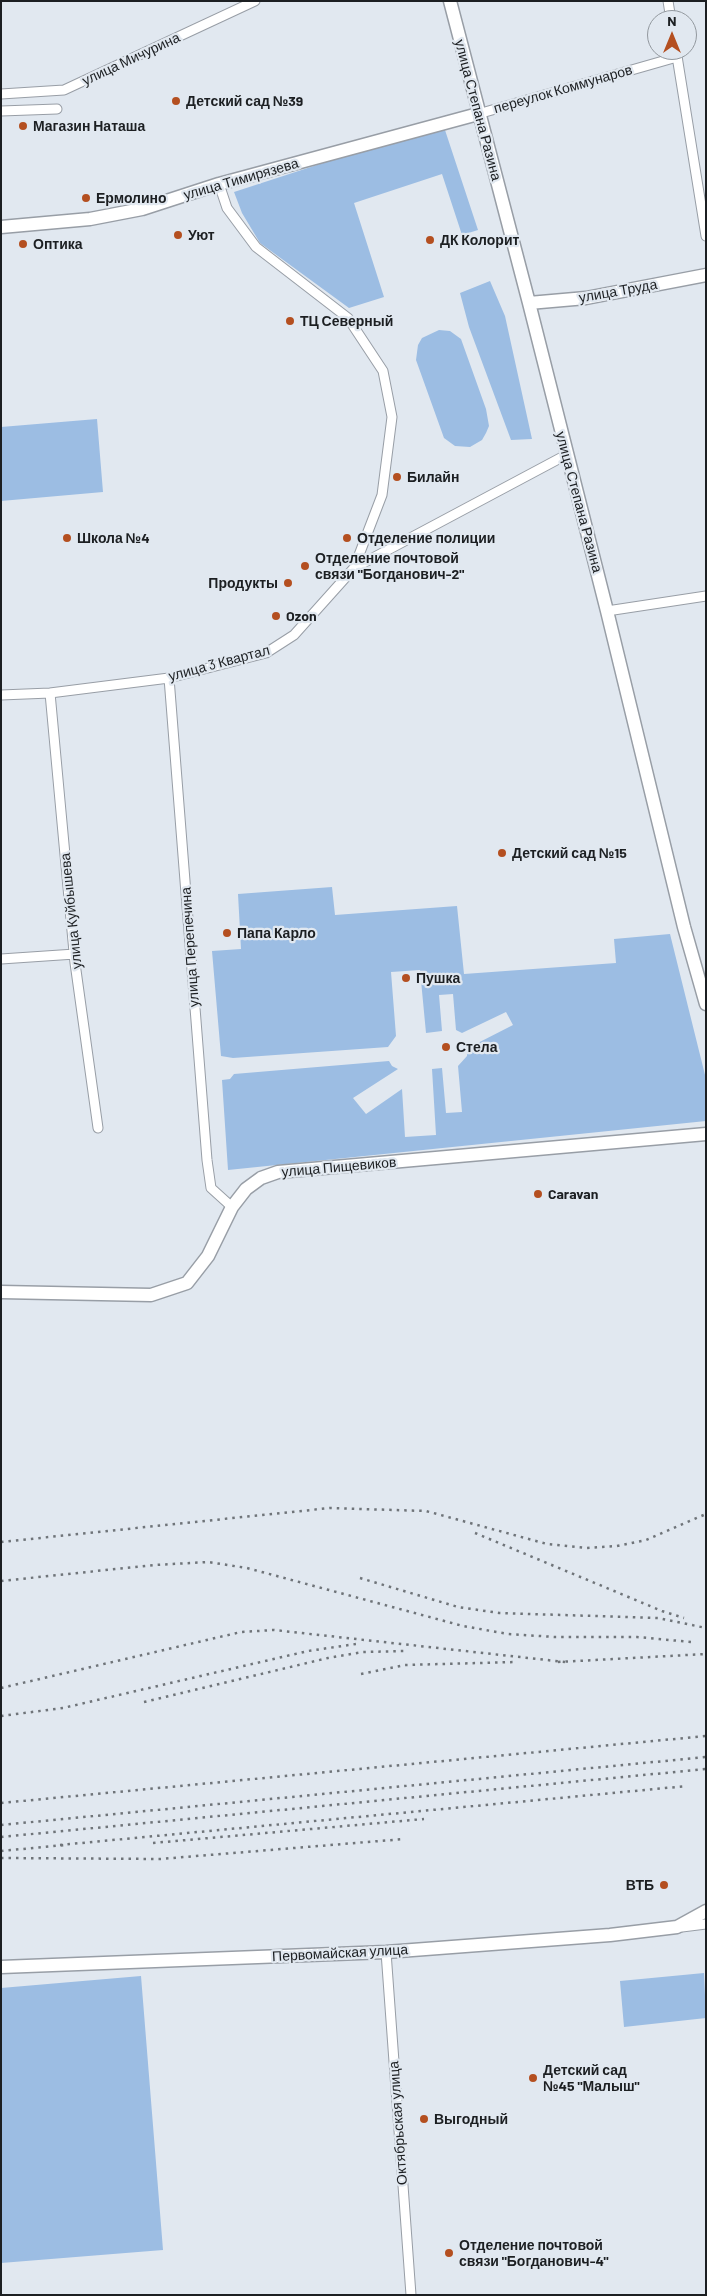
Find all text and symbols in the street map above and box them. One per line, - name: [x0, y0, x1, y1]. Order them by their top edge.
- north arrow: [647, 10, 697, 60]
- text: N: [667, 12, 677, 29]
- street label: улица Мичурина: [79, 29, 183, 89]
- street label: улица Степана Разина: [451, 38, 505, 182]
- street label: переулок Коммунаров: [492, 61, 634, 117]
- place label: Детский сад №39: [186, 93, 303, 109]
- marker: Детский сад №39: [170, 95, 182, 107]
- place label: Магазин Наташа: [33, 118, 145, 134]
- marker: Магазин Наташа: [17, 120, 29, 132]
- street label: улица Тимирязева: [182, 155, 300, 203]
- place label: Ермолино: [96, 190, 167, 206]
- marker: Ермолино: [80, 192, 92, 204]
- place label: Уют: [188, 227, 215, 243]
- marker: Уют: [172, 229, 184, 241]
- place label: ДК Колорит: [440, 232, 519, 248]
- marker: ДК Колорит: [424, 234, 436, 246]
- place label: Оптика: [33, 236, 83, 252]
- marker: Оптика: [17, 238, 29, 250]
- street label: улица Труда: [578, 276, 658, 306]
- place label: ТЦ Северный: [300, 313, 393, 329]
- marker: ТЦ Северный: [284, 315, 296, 327]
- street label: улица Степана Разина: [552, 430, 606, 574]
- place label: Билайн: [407, 469, 459, 485]
- marker: Билайн: [391, 471, 403, 483]
- place label: Школа №4: [77, 530, 150, 546]
- place label: Отделение полиции: [357, 530, 495, 546]
- marker: Школа №4: [61, 532, 73, 544]
- marker: Отделение полиции: [341, 532, 353, 544]
- place label: Отделение почтовой связи "Богданович-2": [315, 550, 464, 582]
- marker: Отделение почтовой связи "Богданович-2": [299, 560, 311, 572]
- place label: Продукты: [208, 575, 278, 591]
- marker: Продукты: [282, 577, 294, 589]
- place label: Ozon: [286, 608, 317, 624]
- marker: Ozon: [270, 610, 282, 622]
- street label: улица 3 Квартал: [166, 641, 272, 685]
- place label: Детский сад №15: [512, 845, 627, 861]
- marker: Детский сад №15: [496, 847, 508, 859]
- street label: улица Куйбышева: [57, 852, 85, 970]
- street label: улица Перепечина: [177, 886, 203, 1008]
- place label: Папа Карло: [237, 925, 316, 941]
- marker: Папа Карло: [221, 927, 233, 939]
- place label: Пушка: [416, 970, 460, 986]
- marker: Пушка: [400, 972, 412, 984]
- place label: Стела: [456, 1039, 497, 1055]
- marker: Стела: [440, 1041, 452, 1053]
- street label: улица Пищевиков: [281, 1154, 397, 1180]
- place label: Caravan: [548, 1186, 598, 1202]
- marker: Caravan: [532, 1188, 544, 1200]
- place label: ВТБ: [626, 1877, 654, 1893]
- marker: ВТБ: [658, 1879, 670, 1891]
- street label: Первомайская улица: [272, 1941, 408, 1965]
- street label: Октябрьская улица: [385, 2060, 411, 2186]
- place label: Детский сад №45 "Малыш": [543, 2062, 640, 2094]
- marker: Детский сад №45 "Малыш": [527, 2072, 539, 2084]
- place label: Выгодный: [434, 2111, 508, 2127]
- marker: Выгодный: [418, 2113, 430, 2125]
- place label: Отделение почтовой связи "Богданович-4": [459, 2237, 608, 2270]
- marker: Отделение почтовой связи "Богданович-4": [443, 2247, 455, 2259]

